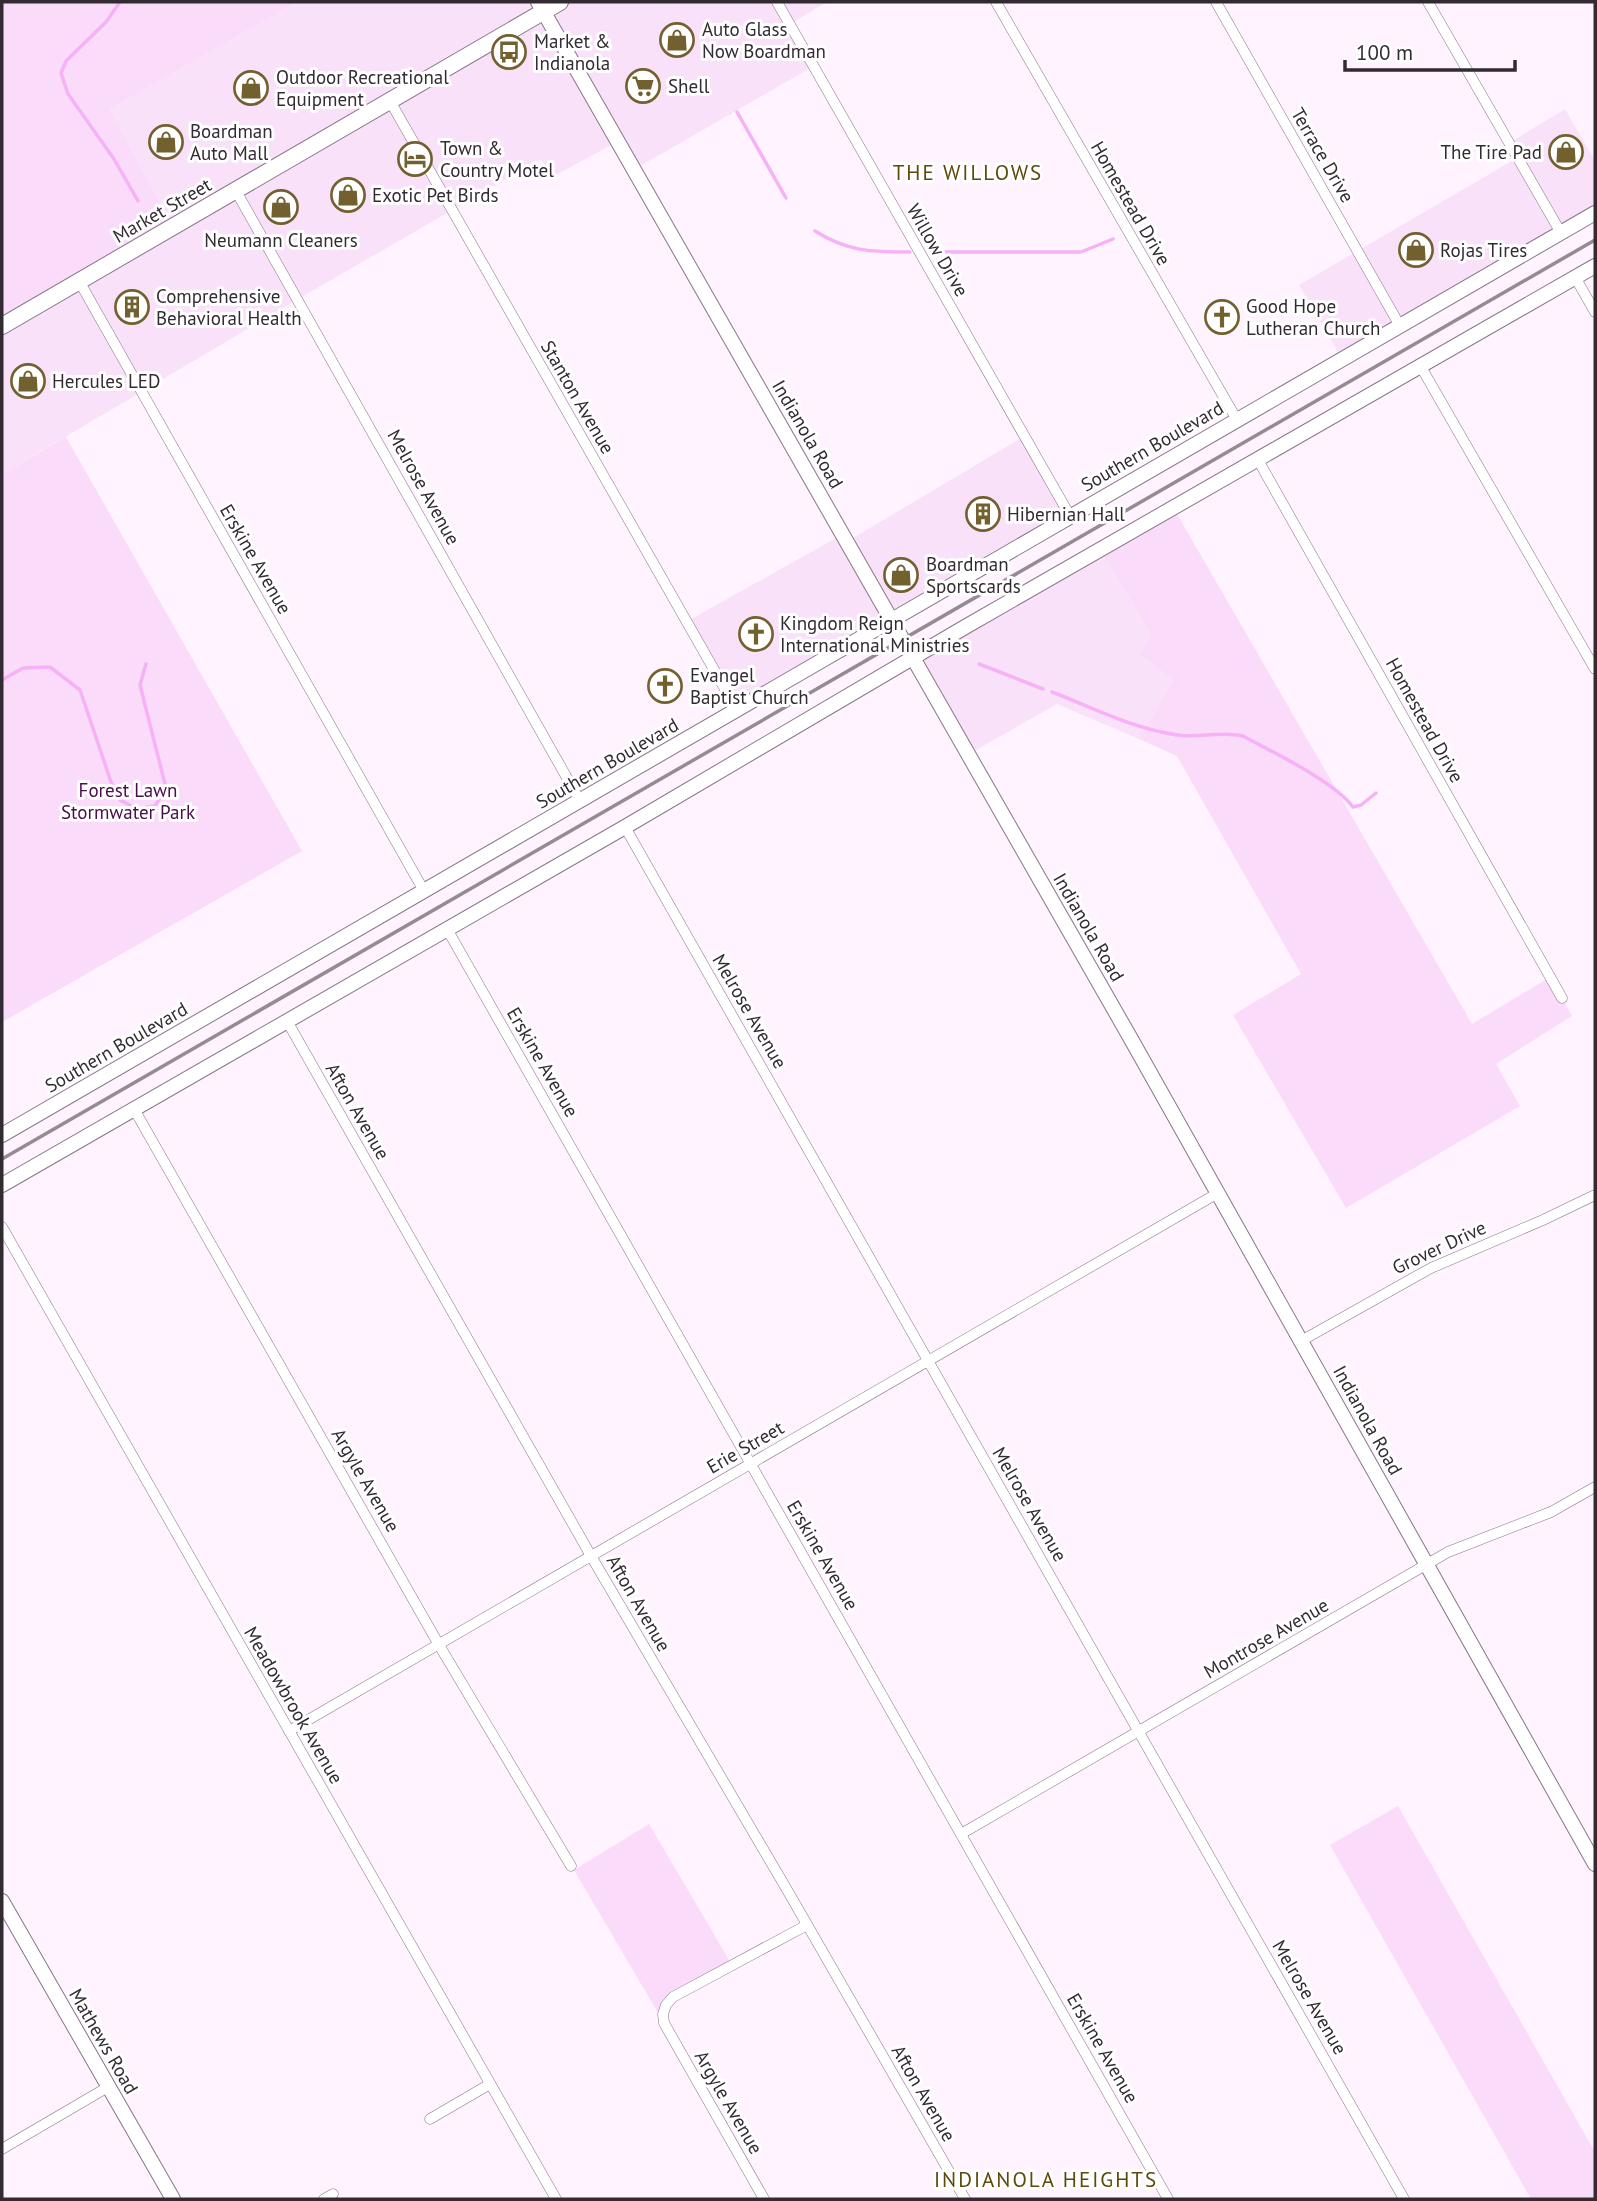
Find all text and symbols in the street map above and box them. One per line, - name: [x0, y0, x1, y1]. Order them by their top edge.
- place label: Auto Glass Now Boardman: [702, 17, 826, 63]
- shop icon: Auto Glass Now Boardman: [658, 21, 696, 59]
- scale bar: [1345, 28, 1515, 72]
- place label: Market & Indianola: [534, 29, 610, 75]
- bus stop icon: Market & Indianola: [490, 33, 528, 71]
- text: 100 m: [1356, 39, 1413, 66]
- place label: Outdoor Recreational Equipment: [276, 65, 449, 111]
- supermarket icon: Shell: [624, 67, 662, 105]
- shop icon: Outdoor Recreational Equipment: [232, 69, 270, 107]
- place label: Shell: [668, 74, 710, 98]
- street label: Terrace Drive: [1286, 103, 1360, 207]
- place label: Boardman Auto Mall: [190, 119, 273, 165]
- shop icon: Boardman Auto Mall: [147, 123, 185, 161]
- shop icon: The Tire Pad: [1547, 133, 1585, 171]
- place label: Town & Country Motel: [440, 136, 554, 182]
- street label: Homestead Drive: [1086, 137, 1176, 269]
- hotel icon: Town & Country Motel: [396, 140, 434, 178]
- place label: The Tire Pad: [1441, 140, 1542, 164]
- district label: THE WILLOWS: [893, 159, 1043, 186]
- street label: Market Street: [109, 172, 216, 248]
- shop icon: Exotic Pet Birds: [329, 176, 367, 214]
- place label: Exotic Pet Birds: [372, 183, 498, 207]
- shop icon: Neumann Cleaners: [262, 188, 300, 226]
- street label: Willow Drive: [902, 199, 974, 301]
- place label: Neumann Cleaners: [204, 228, 358, 252]
- shop icon: Rojas Tires: [1397, 231, 1435, 269]
- place label: Rojas Tires: [1440, 238, 1527, 262]
- place label: Comprehensive Behavioral Health: [156, 284, 302, 330]
- building icon: Comprehensive Behavioral Health: [113, 288, 151, 326]
- place label: Good Hope Lutheran Church: [1246, 294, 1380, 340]
- church icon: Good Hope Lutheran Church: [1203, 298, 1241, 336]
- street label: Stanton Avenue: [536, 336, 620, 458]
- shop icon: Hercules LED: [9, 362, 47, 400]
- place label: Hercules LED: [52, 369, 160, 393]
- street label: Indianola Road: [767, 375, 849, 493]
- street label: Southern Boulevard: [1077, 395, 1227, 497]
- street label: Melrose Avenue: [382, 425, 466, 549]
- building icon: Hibernian Hall: [964, 495, 1002, 533]
- street label: Erskine Avenue: [215, 500, 297, 618]
- place label: Hibernian Hall: [1007, 502, 1125, 526]
- place label: Boardman Sportscards: [926, 552, 1021, 598]
- shop icon: Boardman Sportscards: [882, 556, 920, 594]
- place label: Kingdom Reign International Ministries: [780, 611, 970, 657]
- church icon: Kingdom Reign International Ministries: [737, 615, 775, 653]
- street label: Homestead Drive: [1381, 653, 1469, 787]
- place label: Evangel Baptist Church: [690, 663, 809, 709]
- church icon: Evangel Baptist Church: [646, 667, 684, 705]
- street label: Southern Boulevard: [532, 712, 682, 814]
- park label: Forest Lawn Stormwater Park: [61, 778, 195, 824]
- street label: Indianola Road: [1048, 868, 1130, 986]
- street label: Melrose Avenue: [708, 949, 792, 1073]
- street label: Southern Boulevard: [41, 996, 191, 1098]
- street label: Erskine Avenue: [502, 1003, 584, 1121]
- street label: Afton Avenue: [321, 1058, 395, 1164]
- street label: Grover Drive: [1388, 1215, 1490, 1279]
- street label: Indianola Road: [1328, 1361, 1408, 1479]
- street label: Erie Street: [702, 1415, 788, 1479]
- street label: Argyle Avenue: [327, 1424, 405, 1536]
- street label: Melrose Avenue: [988, 1442, 1072, 1566]
- street label: Erskine Avenue: [782, 1496, 864, 1614]
- street label: Afton Avenue: [602, 1550, 676, 1656]
- street label: Montrose Avenue: [1199, 1593, 1333, 1683]
- street label: Meadowbrook Avenue: [239, 1622, 349, 1788]
- street label: Melrose Avenue: [1268, 1935, 1352, 2059]
- street label: Mathews Road: [64, 1984, 144, 2098]
- street label: Erskine Avenue: [1062, 1989, 1144, 2107]
- street label: Afton Avenue: [887, 2040, 961, 2146]
- street label: Argyle Avenue: [690, 2046, 768, 2158]
- district label: INDIANOLA HEIGHTS: [934, 2166, 1158, 2193]

